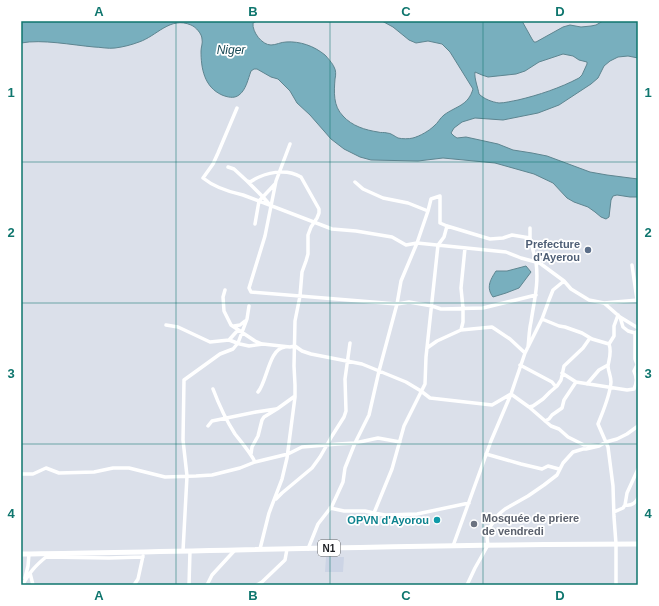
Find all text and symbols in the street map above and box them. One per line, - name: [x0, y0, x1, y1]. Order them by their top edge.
- text: A: [94, 4, 104, 19]
- text: B: [248, 4, 258, 19]
- text: C: [401, 4, 411, 19]
- text: D: [555, 4, 565, 19]
- water label: Niger: [217, 43, 246, 57]
- text: 1: [7, 85, 15, 100]
- text: 1: [644, 85, 652, 100]
- text: 2: [7, 225, 15, 240]
- text: 2: [644, 225, 652, 240]
- place label: Prefecture d'Ayerou: [526, 238, 580, 263]
- marker: Prefecture d'Ayerou: [583, 245, 593, 255]
- text: 3: [7, 366, 15, 381]
- text: 3: [644, 366, 652, 381]
- text: 4: [7, 506, 15, 521]
- text: 4: [644, 506, 652, 521]
- place label: Mosquée de priere de vendredi: [482, 512, 579, 537]
- place label: OPVN d'Ayorou: [347, 514, 429, 526]
- marker: OPVN d'Ayorou: [432, 515, 442, 525]
- marker: Mosquée de priere de vendredi: [469, 519, 479, 529]
- road number: N1: [318, 540, 340, 556]
- text: A: [94, 588, 104, 603]
- text: B: [248, 588, 258, 603]
- text: C: [401, 588, 411, 603]
- text: D: [555, 588, 565, 603]

